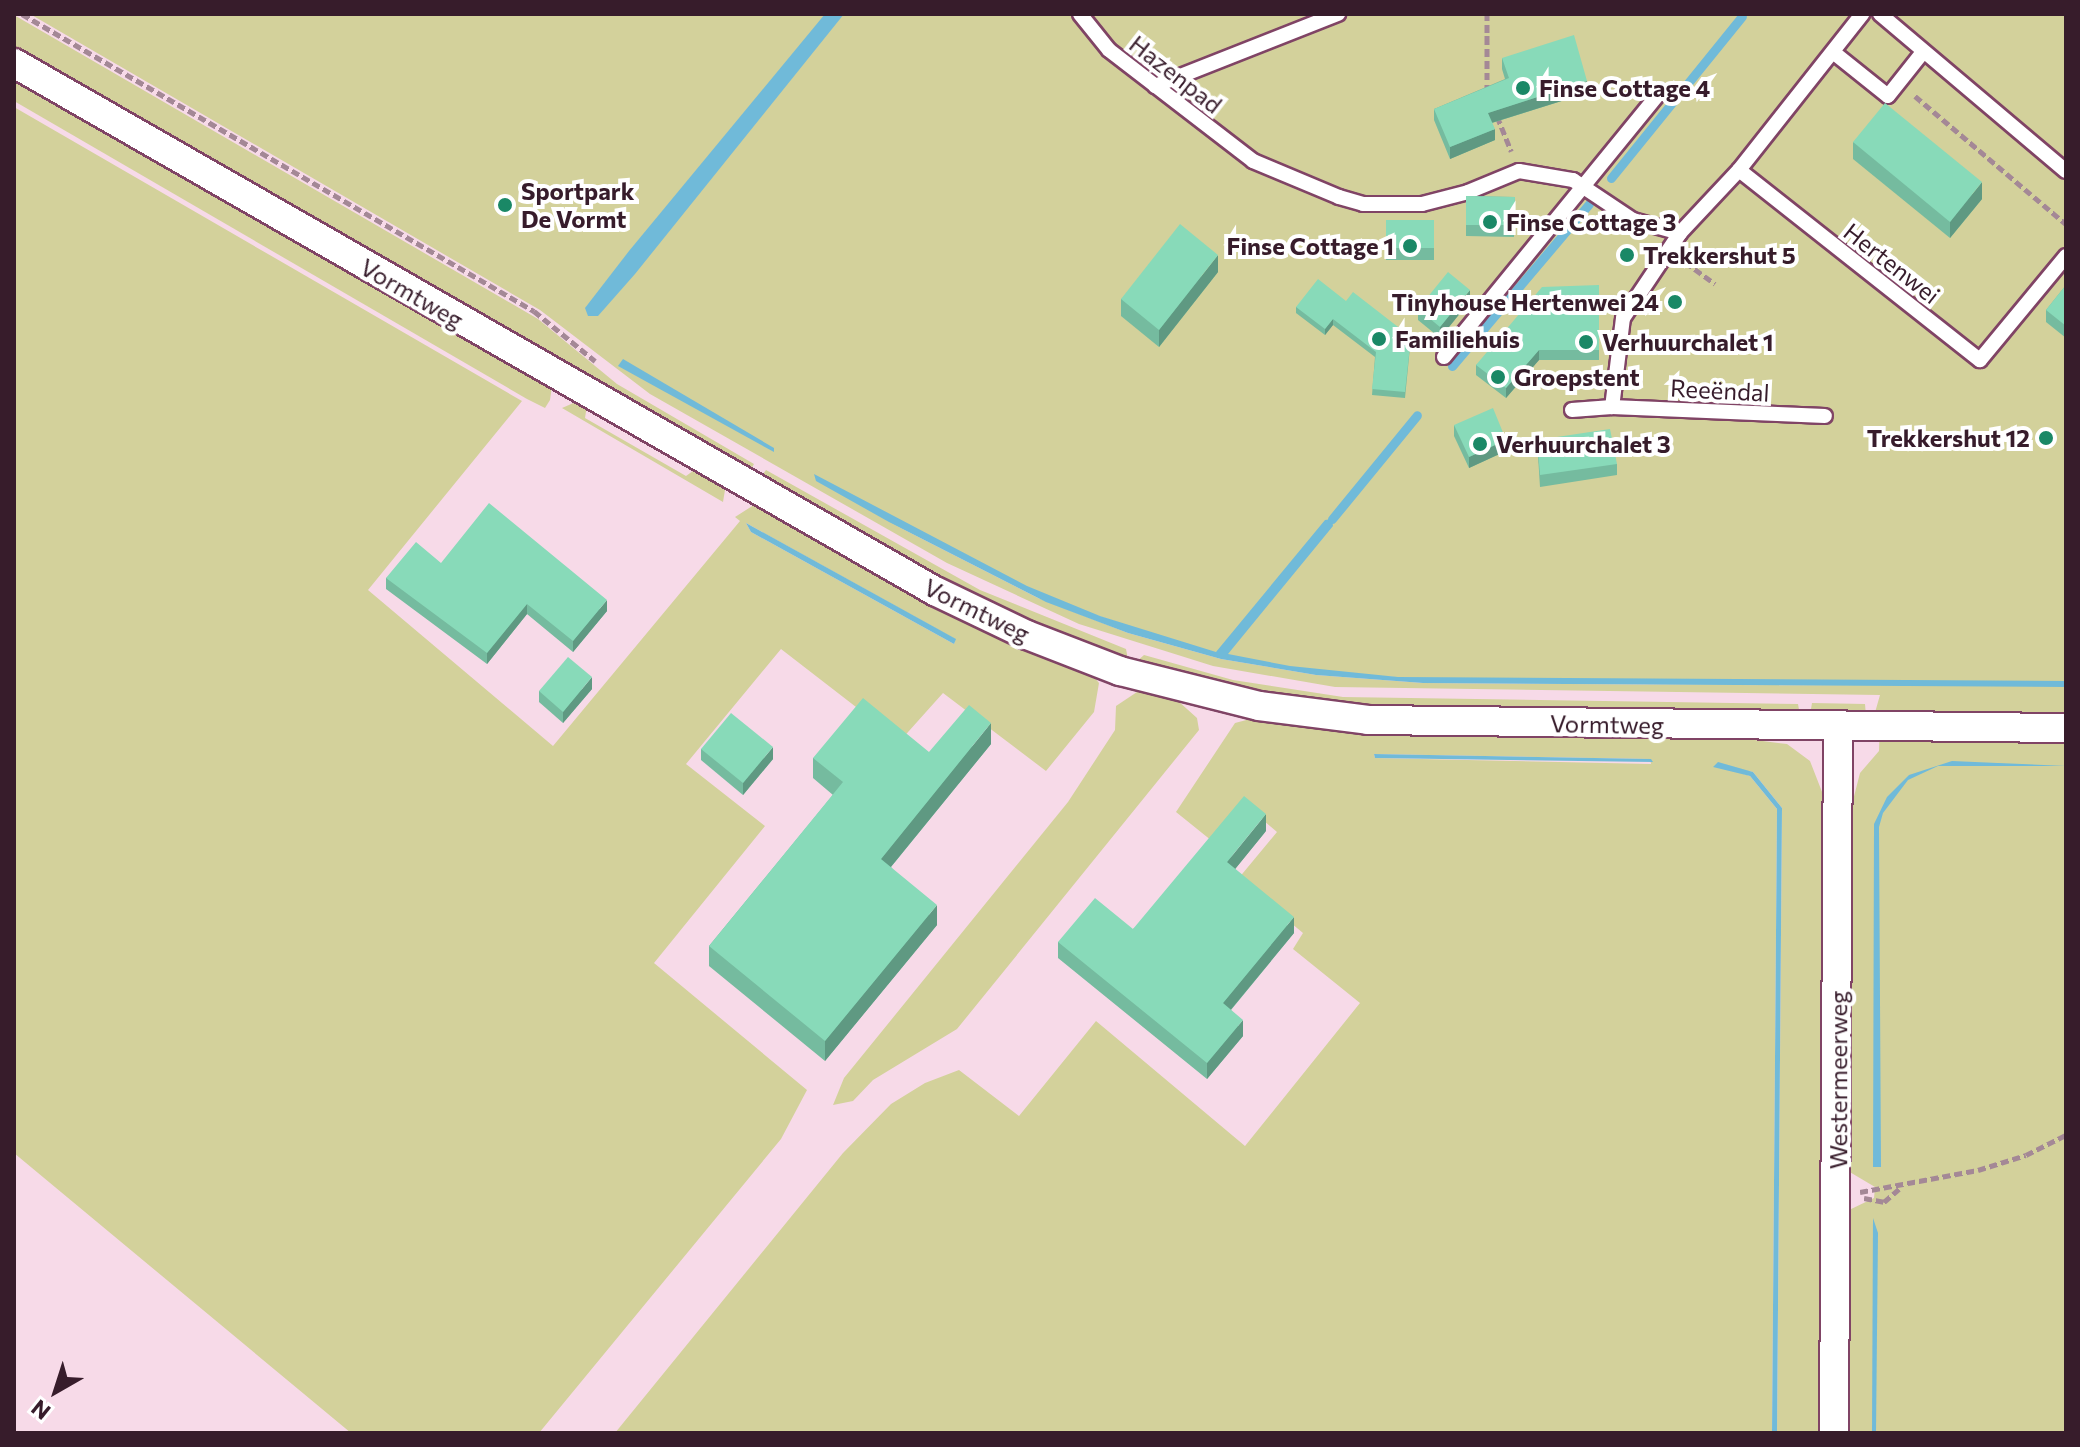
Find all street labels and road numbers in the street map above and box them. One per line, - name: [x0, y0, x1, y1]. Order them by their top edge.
- street label: Hazenpad: [1124, 29, 1228, 119]
- street label: Hertenwei: [1838, 217, 1946, 309]
- street label: Vormtweg: [355, 252, 469, 334]
- street label: Reeëndal: [1670, 373, 1770, 407]
- street label: Vormtweg: [919, 572, 1035, 648]
- street label: Vormtweg: [1550, 709, 1664, 739]
- street label: Westermeerweg: [1824, 991, 1852, 1169]

